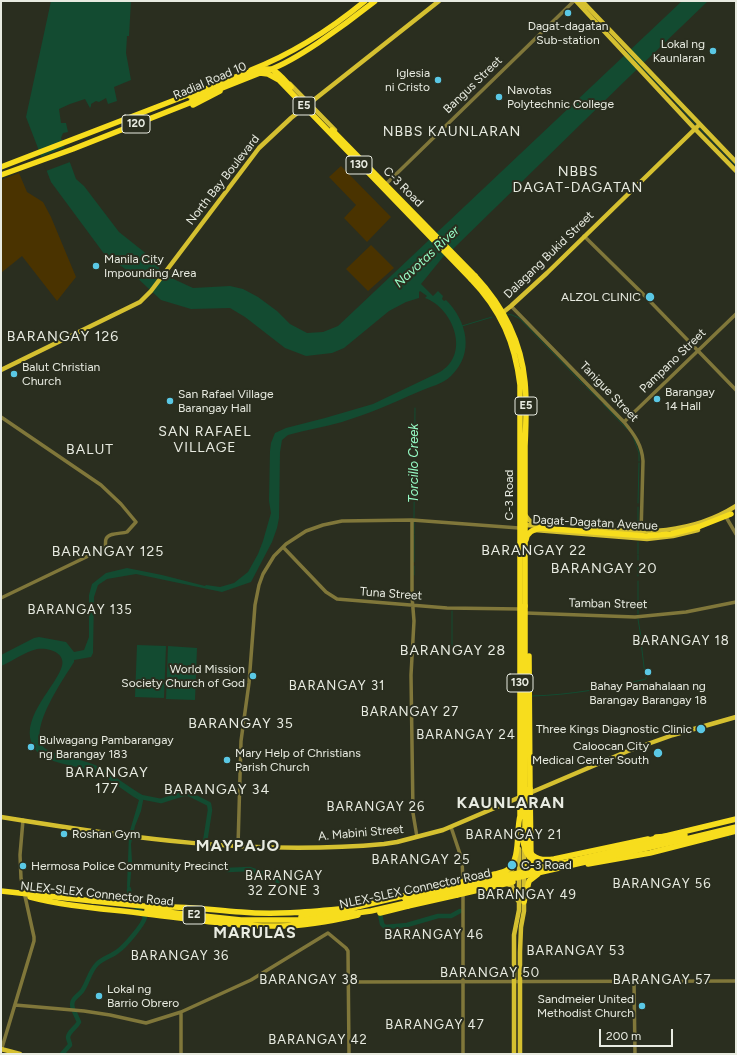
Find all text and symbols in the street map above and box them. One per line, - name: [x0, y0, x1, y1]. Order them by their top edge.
- marker: Dagat-dagatan Sub-station: [563, 8, 573, 18]
- place label: Dagat-dagatan Sub-station: [528, 19, 608, 47]
- place label: Lokal ng Kaunlaran: [653, 37, 705, 65]
- marker: Lokal ng Kaunlaran: [708, 46, 718, 56]
- street label: Bangus Street: [441, 53, 505, 117]
- street label: Radial Road 10: [171, 59, 249, 103]
- place label: Iglesia ni Cristo: [385, 66, 430, 94]
- marker: Iglesia ni Cristo: [433, 75, 443, 85]
- place label: Navotas Polytechnic College: [507, 83, 614, 111]
- marker: Navotas Polytechnic College: [494, 92, 504, 102]
- road number: E5: [293, 97, 315, 115]
- road number: 120: [122, 115, 150, 133]
- district label: NBBS KAUNLARAN: [383, 124, 521, 140]
- street label: North Bay Boulevard: [183, 132, 263, 228]
- road number: 130: [346, 156, 372, 174]
- street label: C-3 Road: [380, 164, 426, 210]
- district label: NBBS DAGAT-DAGATAN: [513, 164, 643, 196]
- street label: Dalagang Bukid Street: [501, 208, 597, 302]
- water label: Navotas River: [391, 223, 463, 291]
- place label: Manila City Impounding Area: [104, 252, 196, 280]
- marker: Manila City Impounding Area: [91, 261, 101, 271]
- place label: ALZOL CLINIC: [561, 290, 641, 304]
- marker: ALZOL CLINIC: [644, 291, 656, 303]
- street label: Pampano Street: [637, 326, 709, 396]
- district label: BARANGAY 126: [7, 329, 119, 345]
- street label: Tanigue Street: [577, 359, 641, 425]
- place label: Balut Christian Church: [22, 360, 100, 388]
- marker: Balut Christian Church: [9, 369, 19, 379]
- place label: Barangay 14 Hall: [665, 385, 715, 413]
- place label: San Rafael Village Barangay Hall: [178, 387, 274, 415]
- marker: Barangay 14 Hall: [652, 394, 662, 404]
- marker: San Rafael Village Barangay Hall: [165, 396, 175, 406]
- road number: E5: [515, 397, 537, 415]
- water label: Torcillo Creek: [406, 423, 422, 503]
- district label: SAN RAFAEL VILLAGE: [158, 424, 252, 456]
- district label: BALUT: [66, 442, 114, 458]
- street label: C-3 Road: [502, 470, 516, 520]
- street label: Dagat-Dagatan Avenue: [532, 513, 658, 533]
- district label: BARANGAY 22: [481, 543, 587, 559]
- district label: BARANGAY 125: [52, 544, 164, 560]
- district label: BARANGAY 20: [551, 561, 657, 577]
- street label: Tuna Street: [360, 585, 422, 603]
- street label: Tamban Street: [569, 596, 647, 612]
- district label: BARANGAY 135: [27, 602, 133, 618]
- district label: BARANGAY 18: [632, 633, 730, 649]
- district label: BARANGAY 28: [400, 643, 506, 659]
- place label: World Mission Society Church of God: [121, 662, 245, 690]
- marker: Bahay Pamahalaan ng Barangay Barangay 18: [643, 667, 653, 677]
- marker: World Mission Society Church of God: [248, 671, 258, 681]
- road number: 130: [507, 674, 533, 692]
- district label: BARANGAY 31: [289, 678, 385, 694]
- place label: Bahay Pamahalaan ng Barangay Barangay 18: [589, 679, 707, 707]
- district label: BARANGAY 27: [361, 704, 459, 720]
- district label: BARANGAY 35: [188, 716, 294, 732]
- place label: Three Kings Diagnostic Clinic: [536, 722, 692, 736]
- marker: Three Kings Diagnostic Clinic: [695, 723, 707, 735]
- district label: BARANGAY 24: [416, 727, 516, 743]
- place label: Bulwagang Pambarangay ng Barangay 183: [39, 733, 173, 761]
- place label: Caloocan City Medical Center South: [532, 739, 649, 767]
- marker: Bulwagang Pambarangay ng Barangay 183: [26, 742, 36, 752]
- place label: Mary Help of Christians Parish Church: [235, 746, 361, 774]
- marker: Caloocan City Medical Center South: [652, 747, 664, 759]
- marker: Mary Help of Christians Parish Church: [222, 755, 232, 765]
- district label: BARANGAY 177: [65, 765, 149, 798]
- district label: BARANGAY 34: [164, 782, 270, 798]
- district label: KAUNLARAN: [457, 793, 565, 813]
- district label: BARANGAY 26: [327, 799, 425, 815]
- street label: A. Mabini Street: [318, 822, 404, 844]
- place label: Roshan Gym: [72, 827, 140, 841]
- district label: BARANGAY 21: [466, 827, 562, 843]
- marker: Roshan Gym: [59, 829, 69, 839]
- district label: MAYPAJO: [196, 836, 280, 856]
- district label: BARANGAY 25: [371, 852, 471, 868]
- place label: C-3 Road: [521, 858, 572, 872]
- place label: Hermosa Police Community Precinct: [31, 859, 228, 873]
- marker: C-3 Road: [506, 859, 518, 871]
- marker: Hermosa Police Community Precinct: [18, 861, 28, 871]
- street label: NLEX-SLEX Connector Road: [338, 866, 492, 912]
- district label: BARANGAY 32 ZONE 3: [245, 868, 323, 899]
- district label: BARANGAY 56: [612, 876, 712, 892]
- street label: NLEX-SLEX Connector Road: [20, 879, 174, 909]
- district label: BARANGAY 49: [477, 887, 577, 903]
- road number: E2: [183, 906, 205, 924]
- district label: MARULAS: [213, 923, 297, 943]
- district label: BARANGAY 46: [384, 927, 484, 943]
- district label: BARANGAY 53: [527, 943, 625, 959]
- district label: BARANGAY 36: [131, 948, 229, 964]
- district label: BARANGAY 50: [440, 965, 540, 981]
- district label: BARANGAY 38: [259, 972, 359, 988]
- district label: BARANGAY 57: [613, 972, 711, 988]
- place label: Lokal ng Barrio Obrero: [107, 982, 179, 1010]
- marker: Lokal ng Barrio Obrero: [94, 991, 104, 1001]
- place label: Sandmeier United Methodist Church: [537, 992, 634, 1020]
- marker: Sandmeier United Methodist Church: [637, 1001, 647, 1011]
- district label: BARANGAY 47: [385, 1017, 485, 1033]
- scale bar: [601, 1021, 675, 1047]
- text: 200 m: [606, 1029, 641, 1043]
- district label: BARANGAY 42: [268, 1032, 368, 1048]

